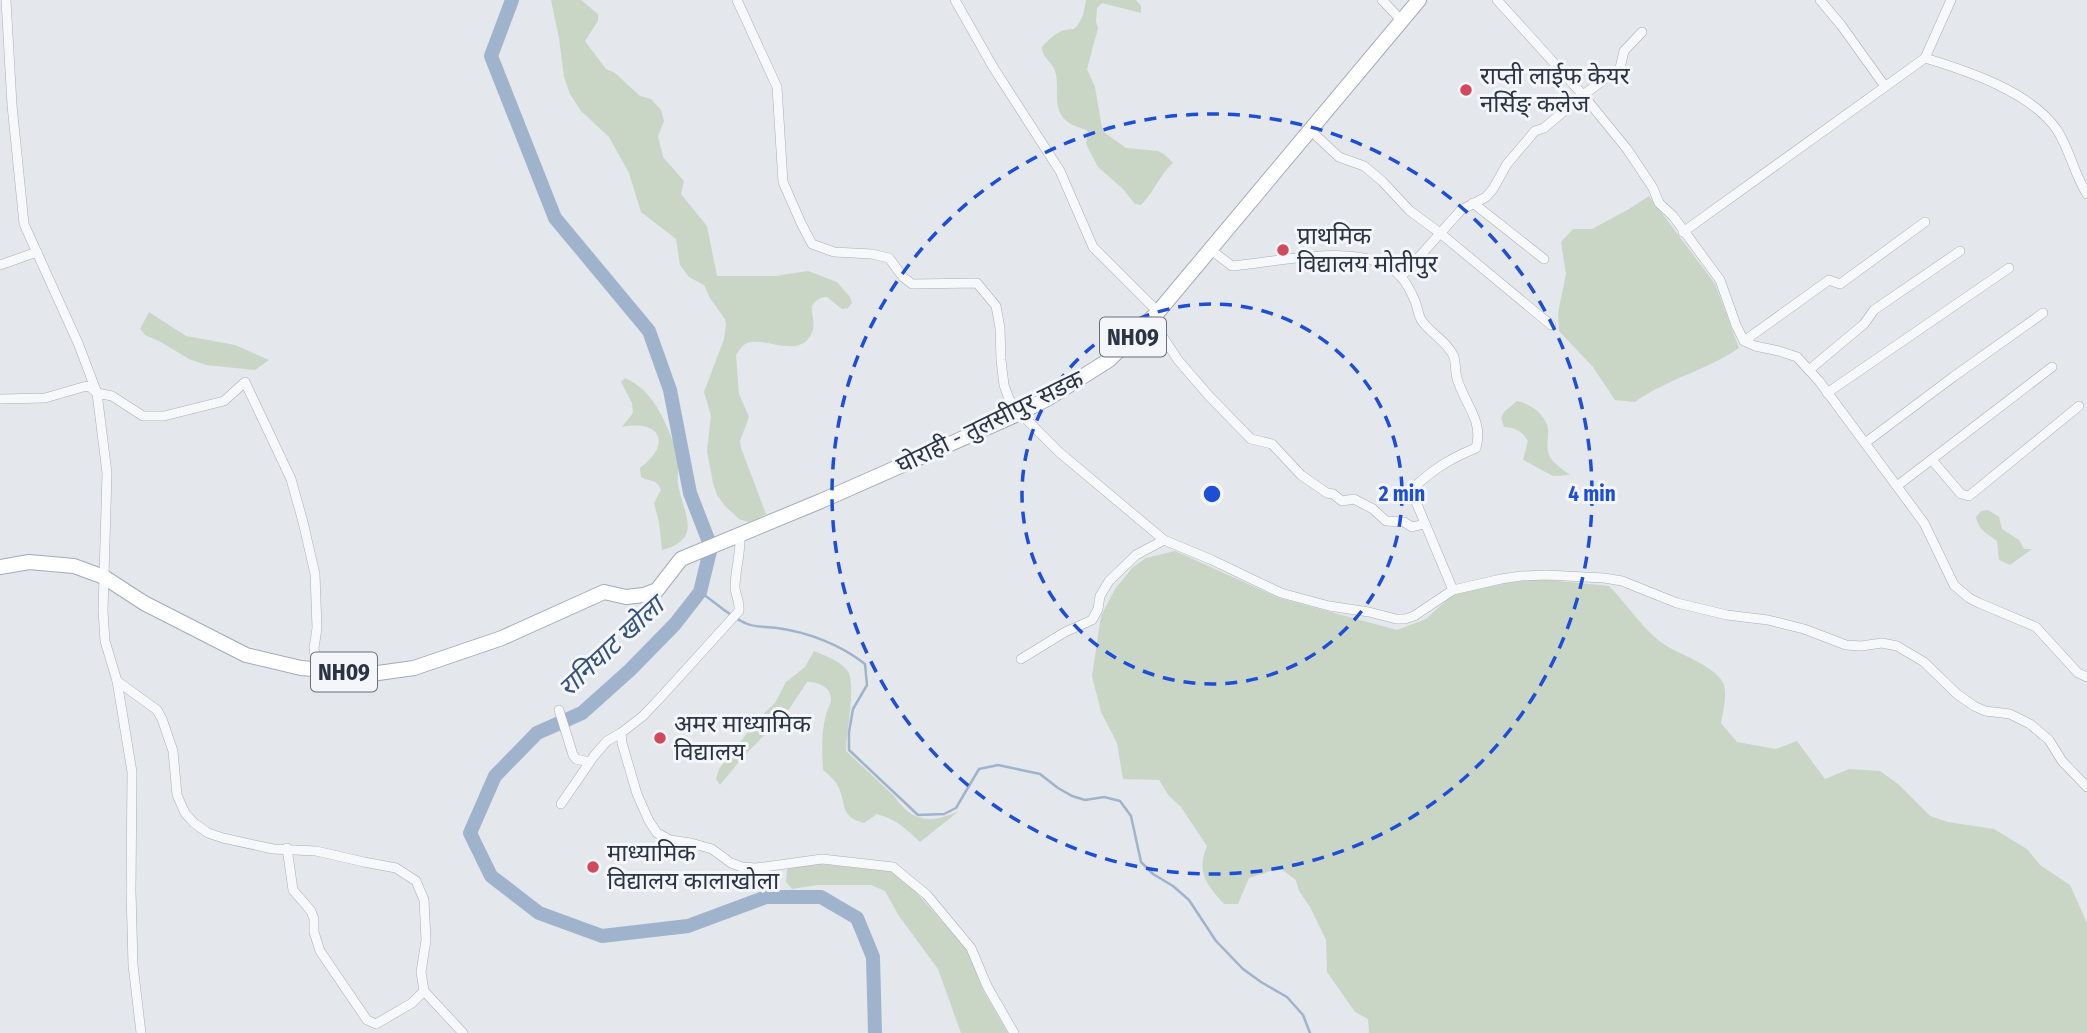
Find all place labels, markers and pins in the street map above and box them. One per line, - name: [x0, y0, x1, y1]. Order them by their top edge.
- place label: राप्ती लाईफ केयर नर्सिङ् कलेज: [1480, 62, 1631, 118]
- marker: राप्ती लाईफ केयर नर्सिङ् कलेज: [1458, 82, 1474, 98]
- place label: प्राथमिक विद्यालय मोतीपुर: [1297, 222, 1439, 279]
- marker: प्राथमिक विद्यालय मोतीपुर: [1275, 242, 1291, 258]
- centre of rings: [1200, 482, 1224, 506]
- place label: अमर माध्यामिक विद्यालय: [674, 710, 811, 766]
- marker: अमर माध्यामिक विद्यालय: [652, 730, 668, 746]
- place label: माध्यामिक विद्यालय कालाखोला: [607, 839, 780, 895]
- marker: माध्यामिक विद्यालय कालाखोला: [585, 859, 601, 875]

